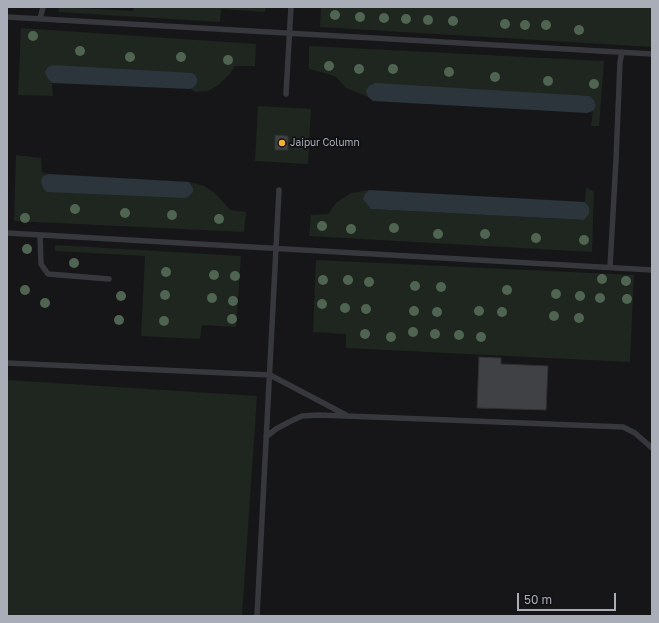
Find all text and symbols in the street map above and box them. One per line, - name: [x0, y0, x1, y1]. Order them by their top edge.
- place label: Jaipur Column: [290, 137, 360, 149]
- marker: Jaipur Column: [277, 138, 287, 148]
- scale bar: [519, 585, 618, 611]
- text: 50 m: [524, 592, 552, 607]

